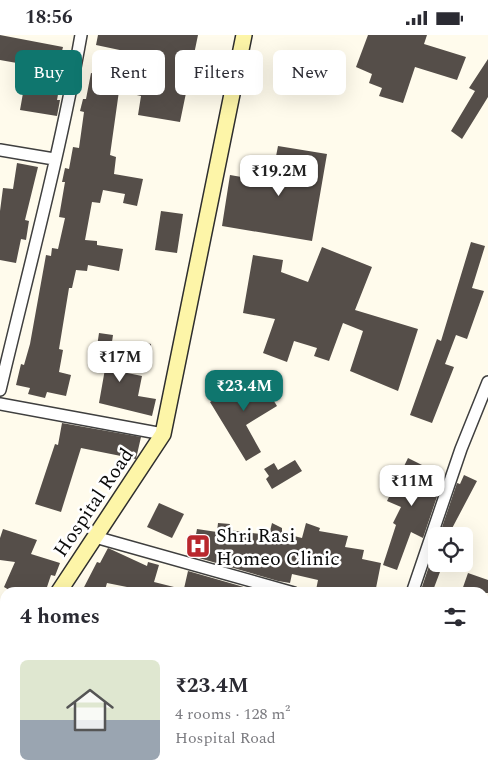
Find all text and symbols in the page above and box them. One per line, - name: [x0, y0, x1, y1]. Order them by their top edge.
- text: 18:56: [25, 3, 73, 32]
- chip: Buy: [15, 50, 82, 95]
- chip: Rent: [92, 50, 165, 95]
- chip: Filters: [175, 50, 263, 95]
- chip: New: [273, 50, 346, 95]
- pin: ₹19.2M: [238, 155, 320, 197]
- text: ₹19.2M: [251, 159, 307, 183]
- pin: ₹17M: [90, 341, 150, 383]
- text: ₹17M: [99, 345, 141, 369]
- pin: ₹23.4M: [203, 369, 285, 412]
- text: ₹23.4M: [216, 374, 272, 398]
- street label: Hospital Road: [46, 442, 141, 563]
- pin: ₹11M: [382, 465, 442, 507]
- text: ₹11M: [391, 469, 433, 493]
- place label: Shri Rasi Homeo Clinic: [216, 521, 340, 574]
- map controls: [428, 527, 473, 572]
- button: locate: [428, 527, 473, 572]
- hospital icon: Shri Rasi Homeo Clinic: [185, 533, 211, 559]
- text: 4 homes: [20, 601, 100, 633]
- icon: filters: [441, 603, 469, 631]
- text: ₹23.4M: [175, 670, 249, 702]
- icon: home: [60, 680, 120, 740]
- text: 4 rooms · 128 m²: [175, 702, 290, 726]
- text: Hospital Road: [175, 726, 276, 750]

